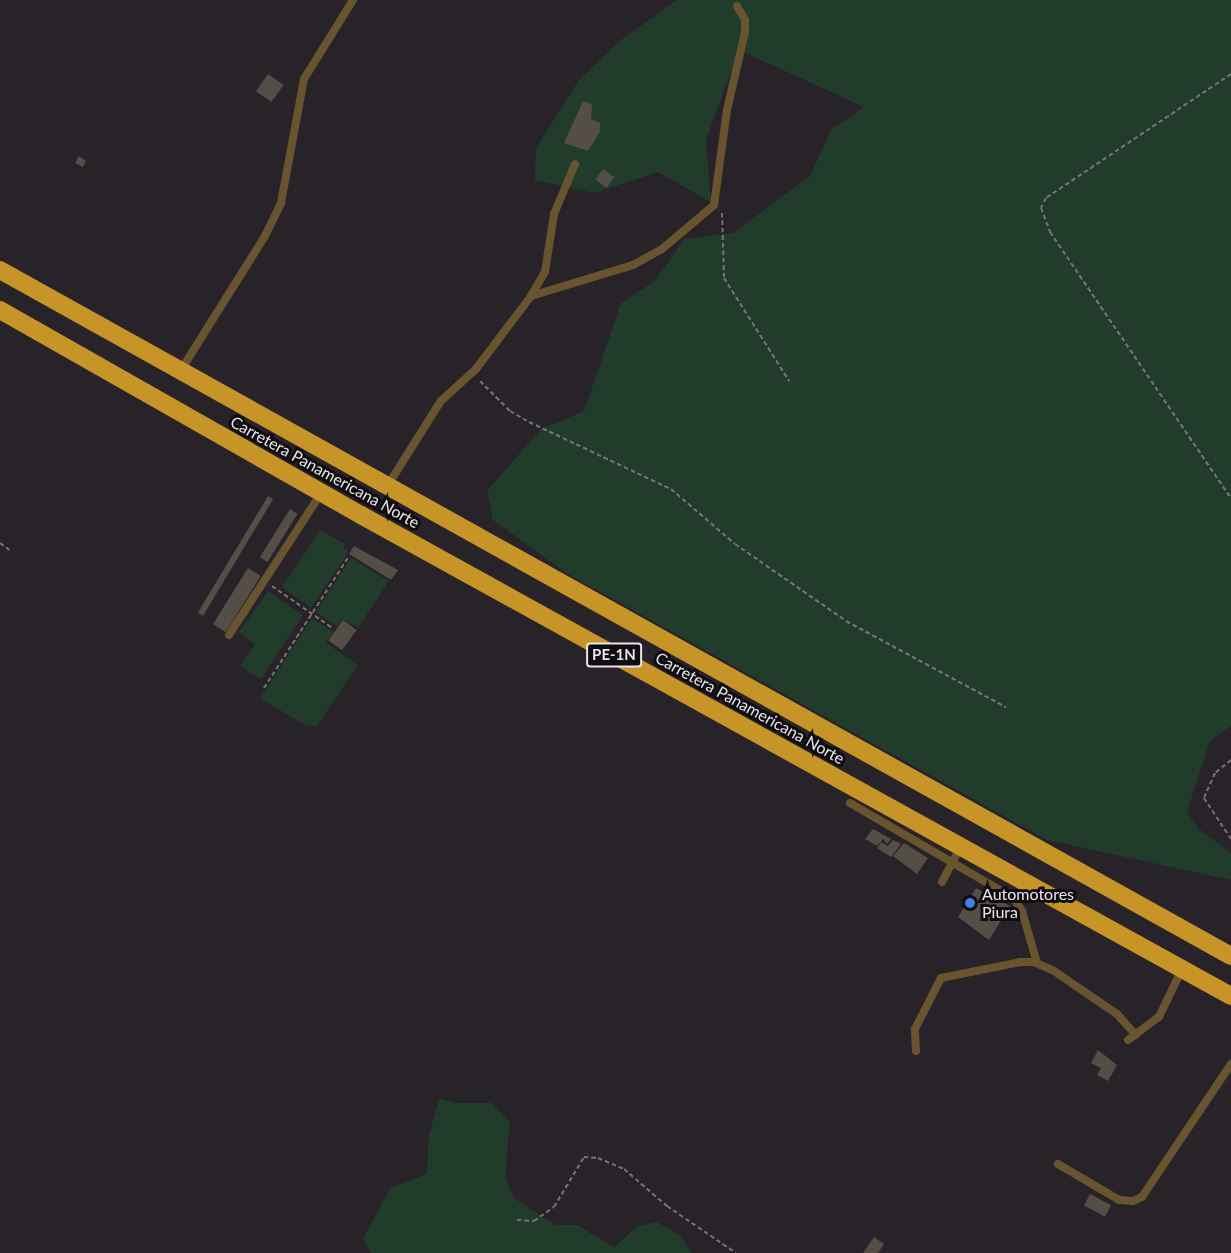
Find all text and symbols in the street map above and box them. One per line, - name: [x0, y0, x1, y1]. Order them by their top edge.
- street label: Carretera Panamericana Norte: [227, 412, 423, 532]
- road number: PE-1N: [586, 643, 642, 667]
- street label: Carretera Panamericana Norte: [652, 648, 848, 768]
- place label: Automotores Piura: [982, 884, 1074, 922]
- marker: Automotores Piura: [963, 896, 977, 910]

